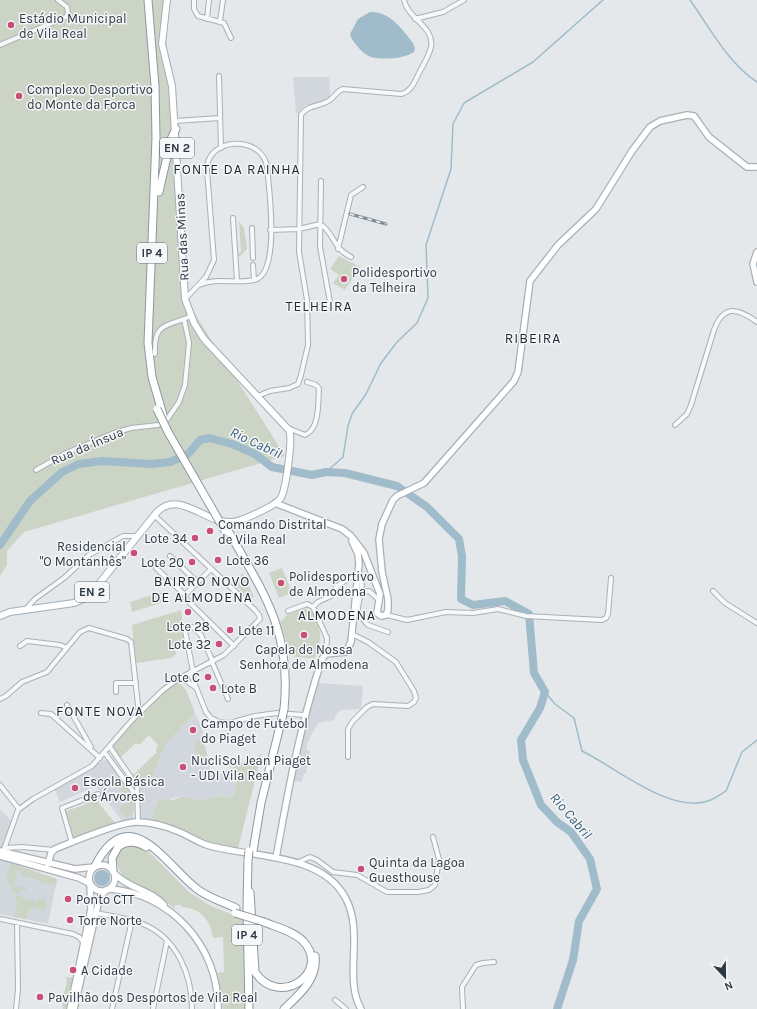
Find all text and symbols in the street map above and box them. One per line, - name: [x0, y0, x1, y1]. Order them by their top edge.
- place label: Estádio Municipal de Vila Real: [19, 11, 127, 41]
- marker: Estádio Municipal de Vila Real: [6, 20, 16, 30]
- place label: Complexo Desportivo do Monte da Forca: [27, 82, 153, 112]
- marker: Complexo Desportivo do Monte da Forca: [14, 91, 24, 101]
- road number: EN 2: [160, 138, 194, 158]
- district label: FONTE DA RAINHA: [173, 161, 301, 178]
- street label: Rua das Minas: [172, 193, 192, 281]
- road number: IP 4: [137, 243, 167, 263]
- place label: Polidesportivo da Telheira: [352, 265, 437, 295]
- marker: Polidesportivo da Telheira: [339, 274, 349, 284]
- district label: TELHEIRA: [285, 298, 353, 315]
- district label: RIBEIRA: [505, 330, 561, 347]
- street label: Rua da Ínsua: [48, 422, 126, 468]
- water label: Rio Cabril: [227, 424, 285, 463]
- place label: Comando Distrital de Vila Real: [218, 517, 327, 547]
- marker: Comando Distrital de Vila Real: [205, 526, 215, 536]
- place label: Lote 34: [144, 531, 187, 546]
- marker: Lote 34: [190, 533, 200, 543]
- place label: Residencial "O Montanhês": [39, 539, 126, 569]
- marker: Residencial "O Montanhês": [129, 548, 139, 558]
- place label: Lote 36: [226, 553, 269, 568]
- place label: Lote 20: [141, 555, 184, 570]
- marker: Lote 36: [213, 555, 223, 565]
- marker: Lote 20: [187, 557, 197, 567]
- place label: Polidesportivo de Almodena: [289, 569, 374, 599]
- district label: BAIRRO NOVO DE ALMODENA: [151, 573, 253, 606]
- marker: Polidesportivo de Almodena: [276, 578, 286, 588]
- road number: EN 2: [75, 582, 109, 602]
- marker: Lote 28: [183, 607, 193, 617]
- district label: ALMODENA: [298, 607, 376, 624]
- place label: Lote 28: [166, 619, 210, 634]
- place label: Lote 11: [238, 623, 274, 638]
- marker: Lote 11: [225, 625, 235, 635]
- marker: Capela de Nossa Senhora de Almodena: [299, 630, 309, 640]
- place label: Lote 32: [168, 637, 211, 652]
- marker: Lote 32: [214, 639, 224, 649]
- place label: Capela de Nossa Senhora de Almodena: [239, 642, 369, 672]
- place label: Lote C: [164, 670, 200, 685]
- marker: Lote C: [203, 672, 213, 682]
- place label: Lote B: [221, 681, 257, 696]
- marker: Lote B: [208, 683, 218, 693]
- district label: FONTE NOVA: [56, 703, 144, 720]
- place label: Campo de Futebol do Piaget: [201, 716, 308, 746]
- marker: Campo de Futebol do Piaget: [188, 725, 198, 735]
- place label: NucliSol Jean Piaget - UDI Vila Real: [191, 753, 311, 783]
- marker: NucliSol Jean Piaget - UDI Vila Real: [178, 762, 188, 772]
- place label: Escola Básica de Árvores: [83, 774, 165, 804]
- marker: Escola Básica de Árvores: [70, 783, 80, 793]
- water label: Rio Cabril: [546, 789, 596, 843]
- place label: Quinta da Lagoa Guesthouse: [369, 855, 465, 885]
- marker: Quinta da Lagoa Guesthouse: [356, 864, 366, 874]
- place label: Ponto CTT: [76, 892, 135, 907]
- marker: Ponto CTT: [63, 894, 73, 904]
- place label: Torre Norte: [78, 913, 142, 928]
- marker: Torre Norte: [65, 915, 75, 925]
- road number: IP 4: [232, 925, 262, 945]
- north arrow: [705, 957, 745, 997]
- place label: A Cidade: [81, 963, 133, 978]
- marker: A Cidade: [68, 965, 78, 975]
- text: N: [722, 978, 735, 993]
- place label: Pavilhão dos Desportos de Vila Real: [48, 990, 258, 1005]
- marker: Pavilhão dos Desportos de Vila Real: [35, 992, 45, 1002]

